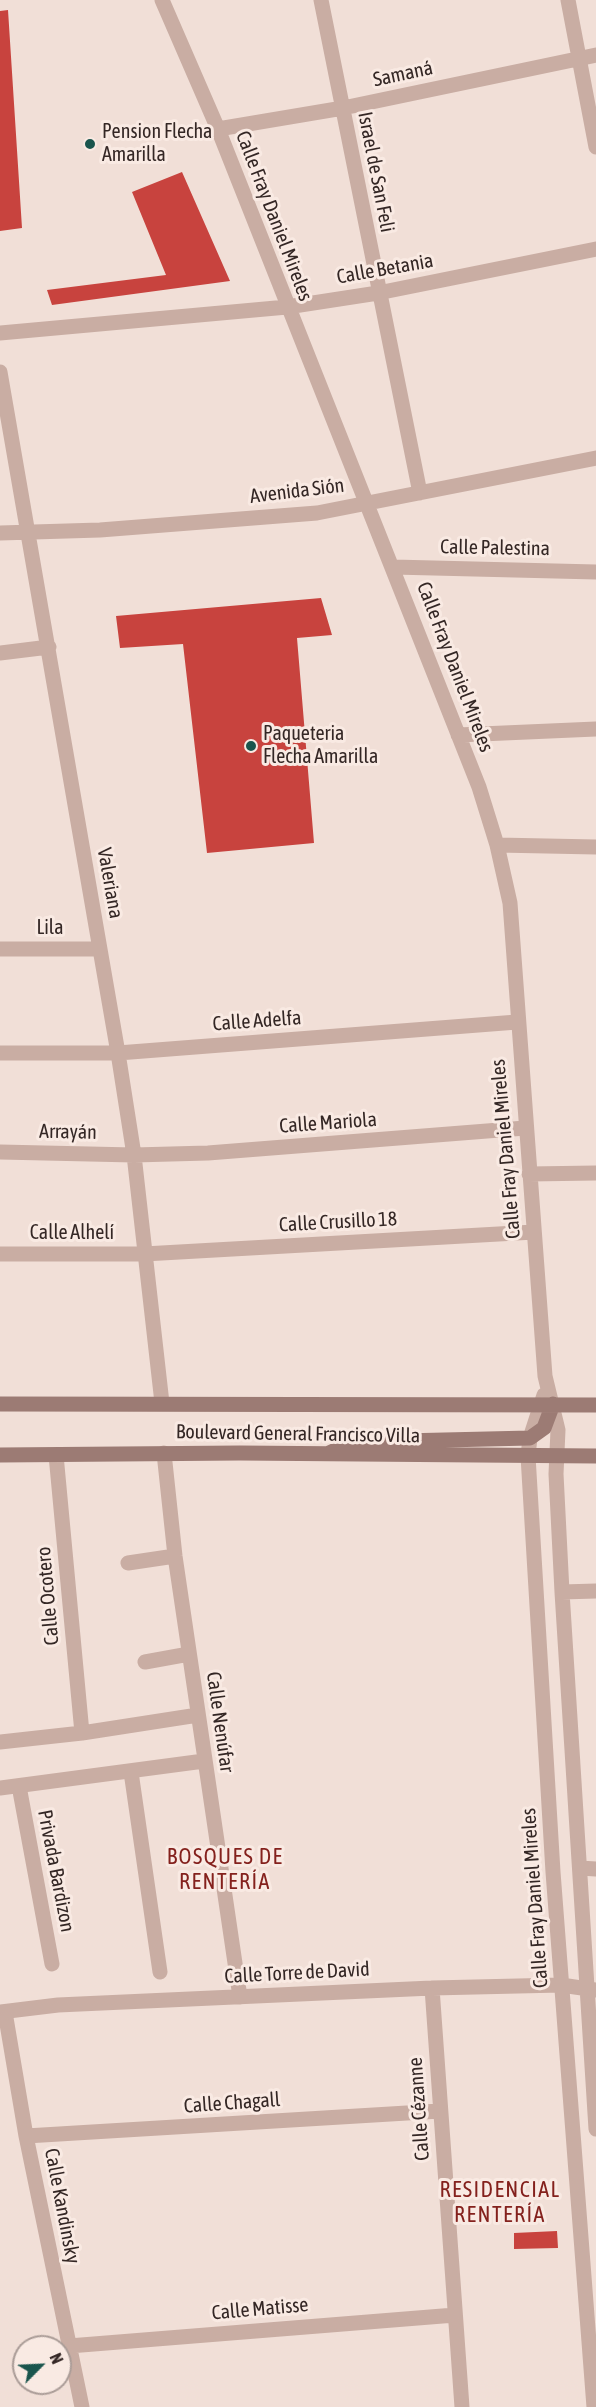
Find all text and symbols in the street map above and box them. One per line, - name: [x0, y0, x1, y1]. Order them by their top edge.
- street label: Samaná: [371, 56, 435, 92]
- street label: Israel de San Feli: [353, 110, 399, 234]
- place label: Pension Flecha Amarilla: [102, 120, 212, 167]
- street label: Calle Fray Daniel Mireles: [231, 128, 317, 304]
- marker: Pension Flecha Amarilla: [83, 137, 97, 151]
- street label: Calle Betania: [335, 249, 435, 289]
- street label: Avenida Sión: [248, 473, 346, 509]
- street label: Calle Palestina: [440, 535, 550, 561]
- street label: Calle Fray Daniel Mireles: [412, 579, 498, 755]
- place label: Paqueteria Flecha Amarilla: [263, 722, 378, 769]
- marker: Paqueteria Flecha Amarilla: [244, 739, 258, 753]
- street label: Valeriana: [92, 846, 128, 920]
- street label: Lila: [37, 916, 63, 940]
- street label: Calle Adelfa: [212, 1006, 302, 1036]
- street label: Calle Fray Daniel Mireles: [486, 1058, 526, 1240]
- street label: Calle Mariola: [278, 1108, 378, 1138]
- street label: Arrayán: [39, 1119, 97, 1145]
- street label: Calle Crusillo 18: [278, 1207, 398, 1237]
- street label: Calle Alhelí: [30, 1221, 114, 1245]
- street label: Boulevard General Francisco Villa: [176, 1420, 420, 1448]
- street label: Calle Ocotero: [32, 1546, 64, 1646]
- street label: Calle Nenúfar: [201, 1670, 239, 1774]
- street label: Calle Fray Daniel Mireles: [517, 1807, 553, 1989]
- street label: Privada Bardizon: [32, 1808, 80, 1934]
- district label: BOSQUES DE RENTERÍA: [167, 1844, 283, 1896]
- street label: Calle Torre de David: [224, 1957, 370, 1989]
- street label: Calle Cézanne: [403, 2056, 435, 2162]
- street label: Calle Chagall: [183, 2088, 281, 2118]
- street label: Calle Kandinsky: [39, 2146, 85, 2266]
- district label: RESIDENCIAL RENTERÍA: [439, 2177, 561, 2228]
- street label: Calle Matisse: [211, 2293, 309, 2325]
- north arrow: [12, 2335, 72, 2395]
- text: N: [46, 2351, 67, 2366]

